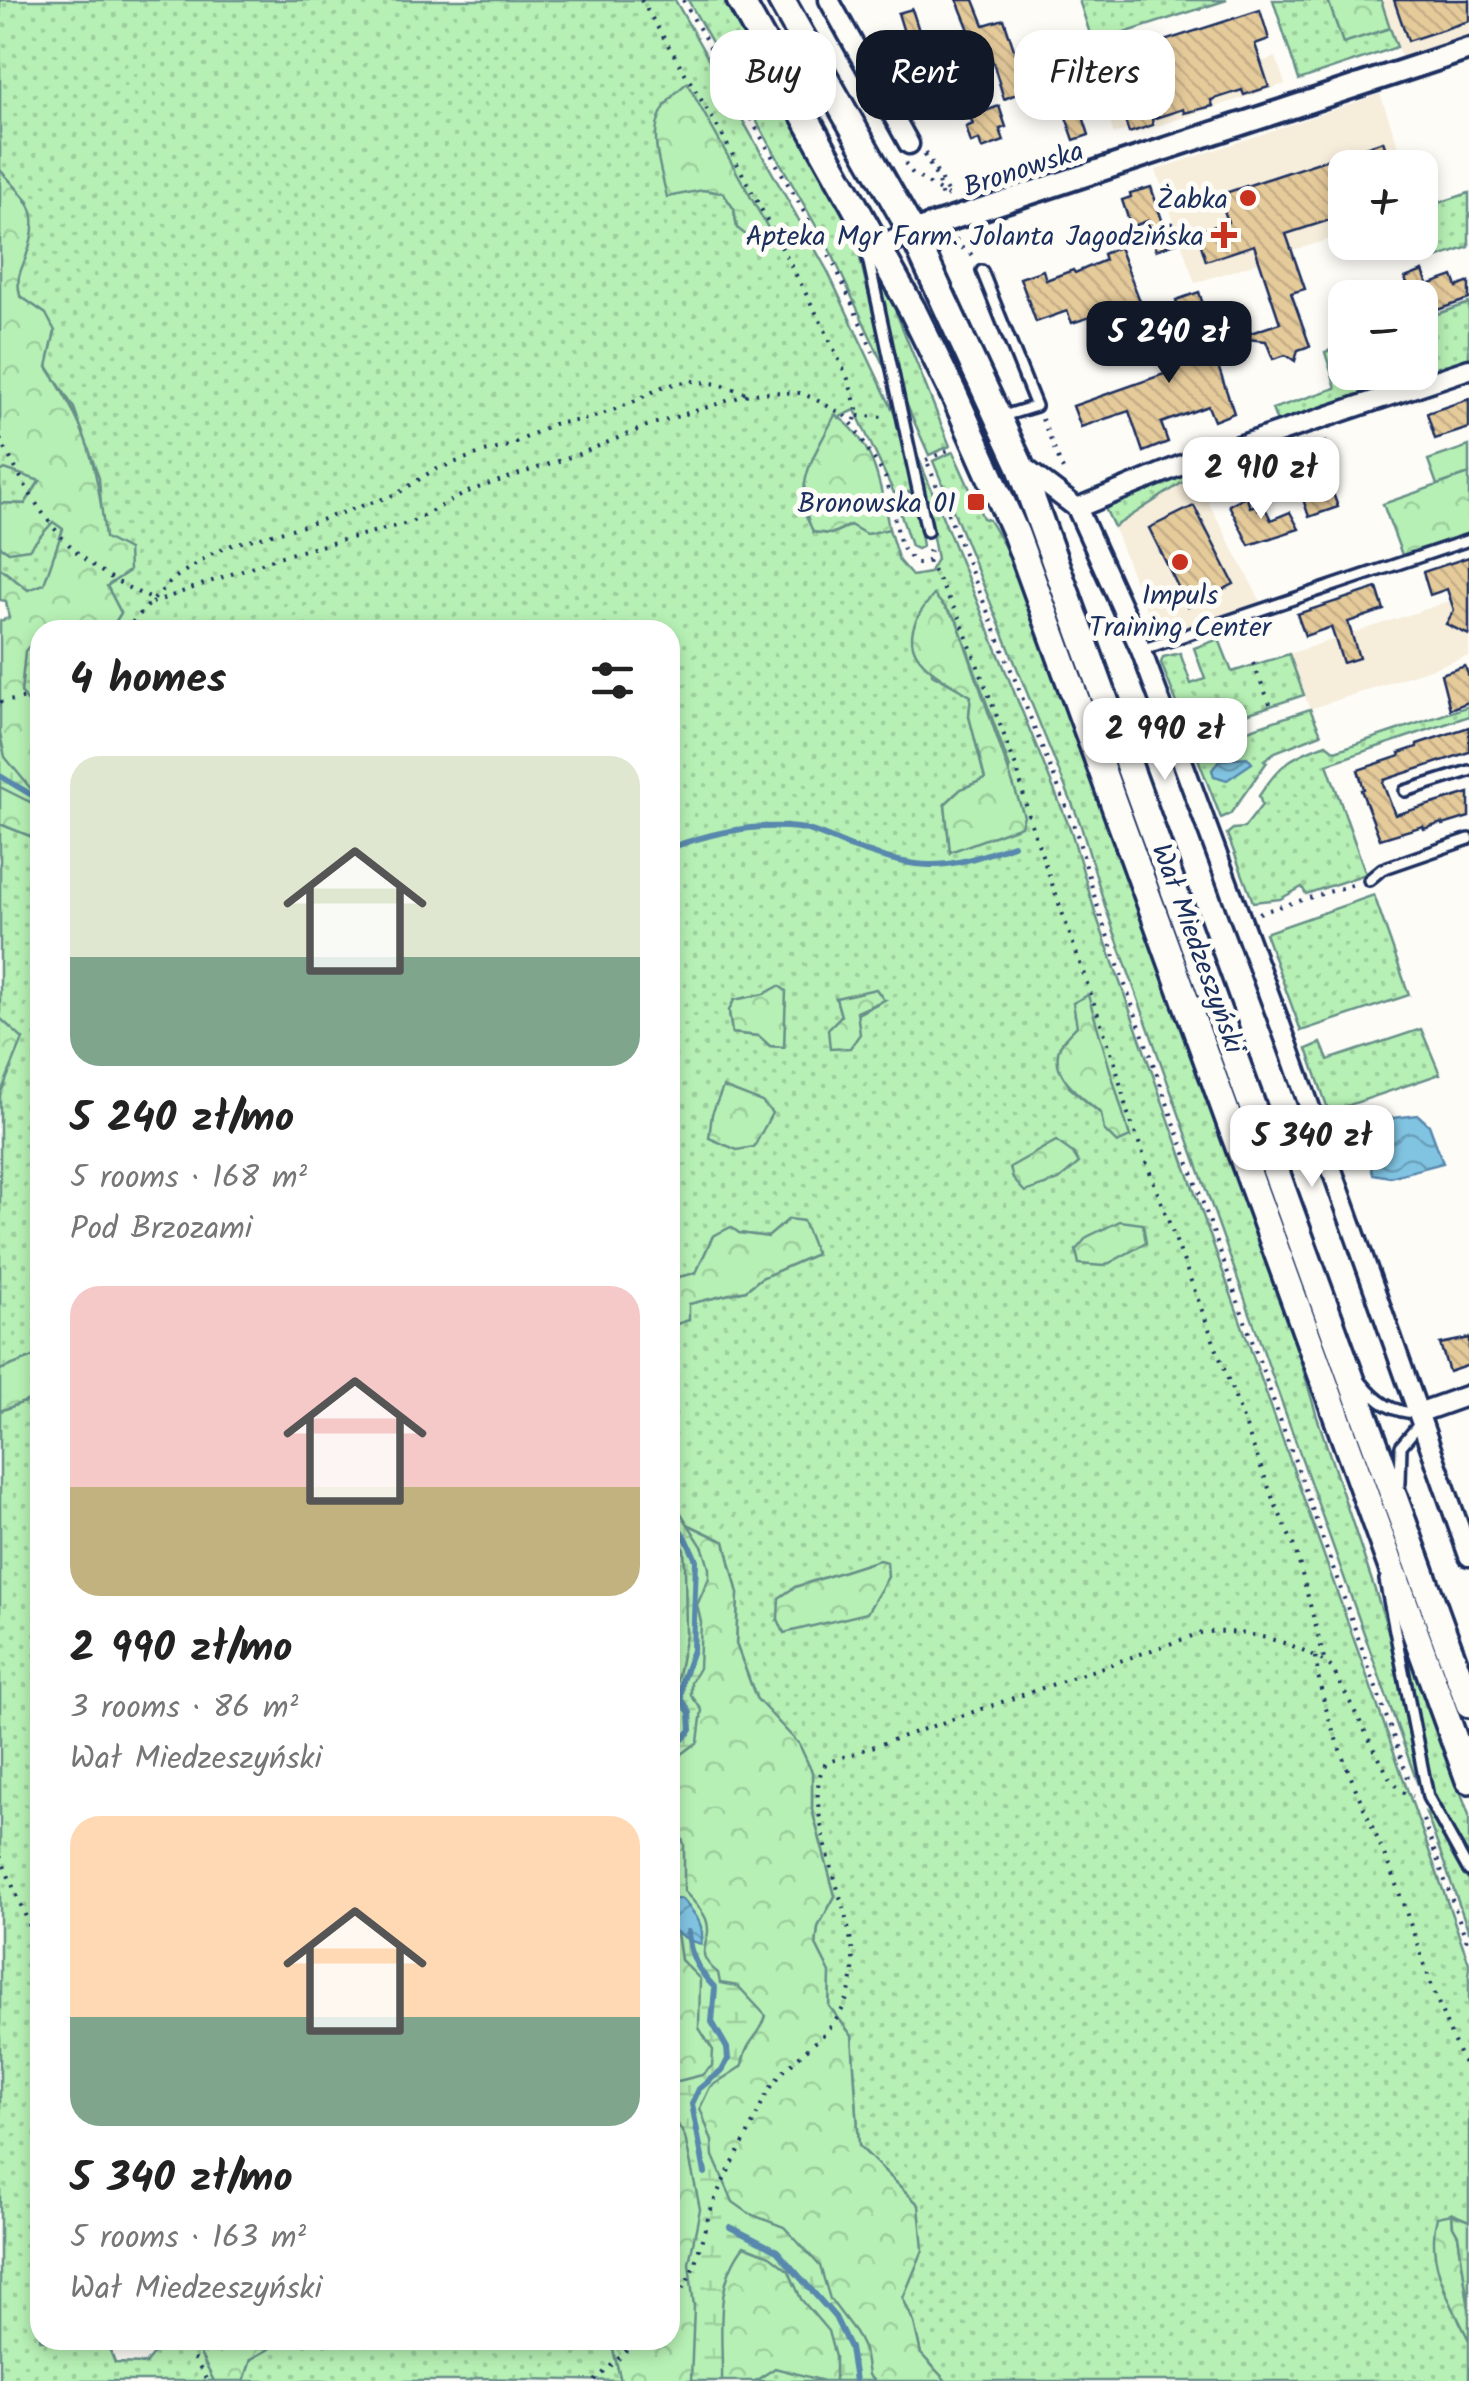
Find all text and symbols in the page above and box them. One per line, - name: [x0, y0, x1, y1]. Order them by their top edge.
- chip: Buy: [710, 30, 836, 120]
- chip: Rent: [856, 30, 994, 120]
- chip: Filters: [1014, 30, 1175, 120]
- street label: Bronowska: [958, 130, 1090, 211]
- map controls: [1328, 150, 1438, 390]
- button: +: [1328, 150, 1438, 260]
- place label: Żabka: [1157, 178, 1228, 223]
- marker: Żabka: [1237, 187, 1259, 209]
- place label: Apteka Mgr Farm. Jolanta Jagodzińska: [745, 215, 1204, 260]
- marker: Apteka Mgr Farm. Jolanta Jagodzińska: [1213, 224, 1235, 246]
- button: −: [1328, 280, 1438, 390]
- pin: 5 240 zł: [1066, 301, 1272, 386]
- text: 5 240 zł: [1109, 308, 1229, 359]
- pin: 2 910 zł: [1158, 437, 1364, 522]
- text: 2 910 zł: [1204, 444, 1318, 495]
- place label: Bronowska 01: [798, 482, 956, 527]
- marker: Bronowska 01: [965, 491, 987, 513]
- marker: Impuls Training Center: [1169, 551, 1191, 573]
- place label: Impuls Training Center: [1089, 574, 1273, 651]
- text: 4 homes: [70, 647, 226, 714]
- icon: filters: [585, 653, 640, 708]
- pin: 2 990 zł: [1062, 698, 1268, 783]
- text: 2 990 zł: [1105, 705, 1225, 756]
- icon: home: [265, 821, 445, 1001]
- street label: Wał Miedzeszyński: [1138, 837, 1256, 1061]
- text: 5 240 zł/mo: [70, 1086, 294, 1153]
- pin: 5 340 zł: [1209, 1105, 1415, 1190]
- text: 5 340 zł: [1252, 1112, 1372, 1163]
- text: 5 rooms · 168 m²: [70, 1153, 307, 1204]
- text: Pod Brzozami: [70, 1204, 252, 1255]
- icon: home: [265, 1351, 445, 1531]
- text: 2 990 zł/mo: [70, 1616, 293, 1683]
- text: 3 rooms · 86 m²: [70, 1683, 298, 1734]
- text: Wał Miedzeszyński: [70, 1734, 322, 1785]
- icon: home: [265, 1881, 445, 2061]
- text: 5 340 zł/mo: [70, 2146, 293, 2213]
- text: 5 rooms · 163 m²: [70, 2213, 306, 2264]
- text: Wał Miedzeszyński: [70, 2264, 322, 2315]

